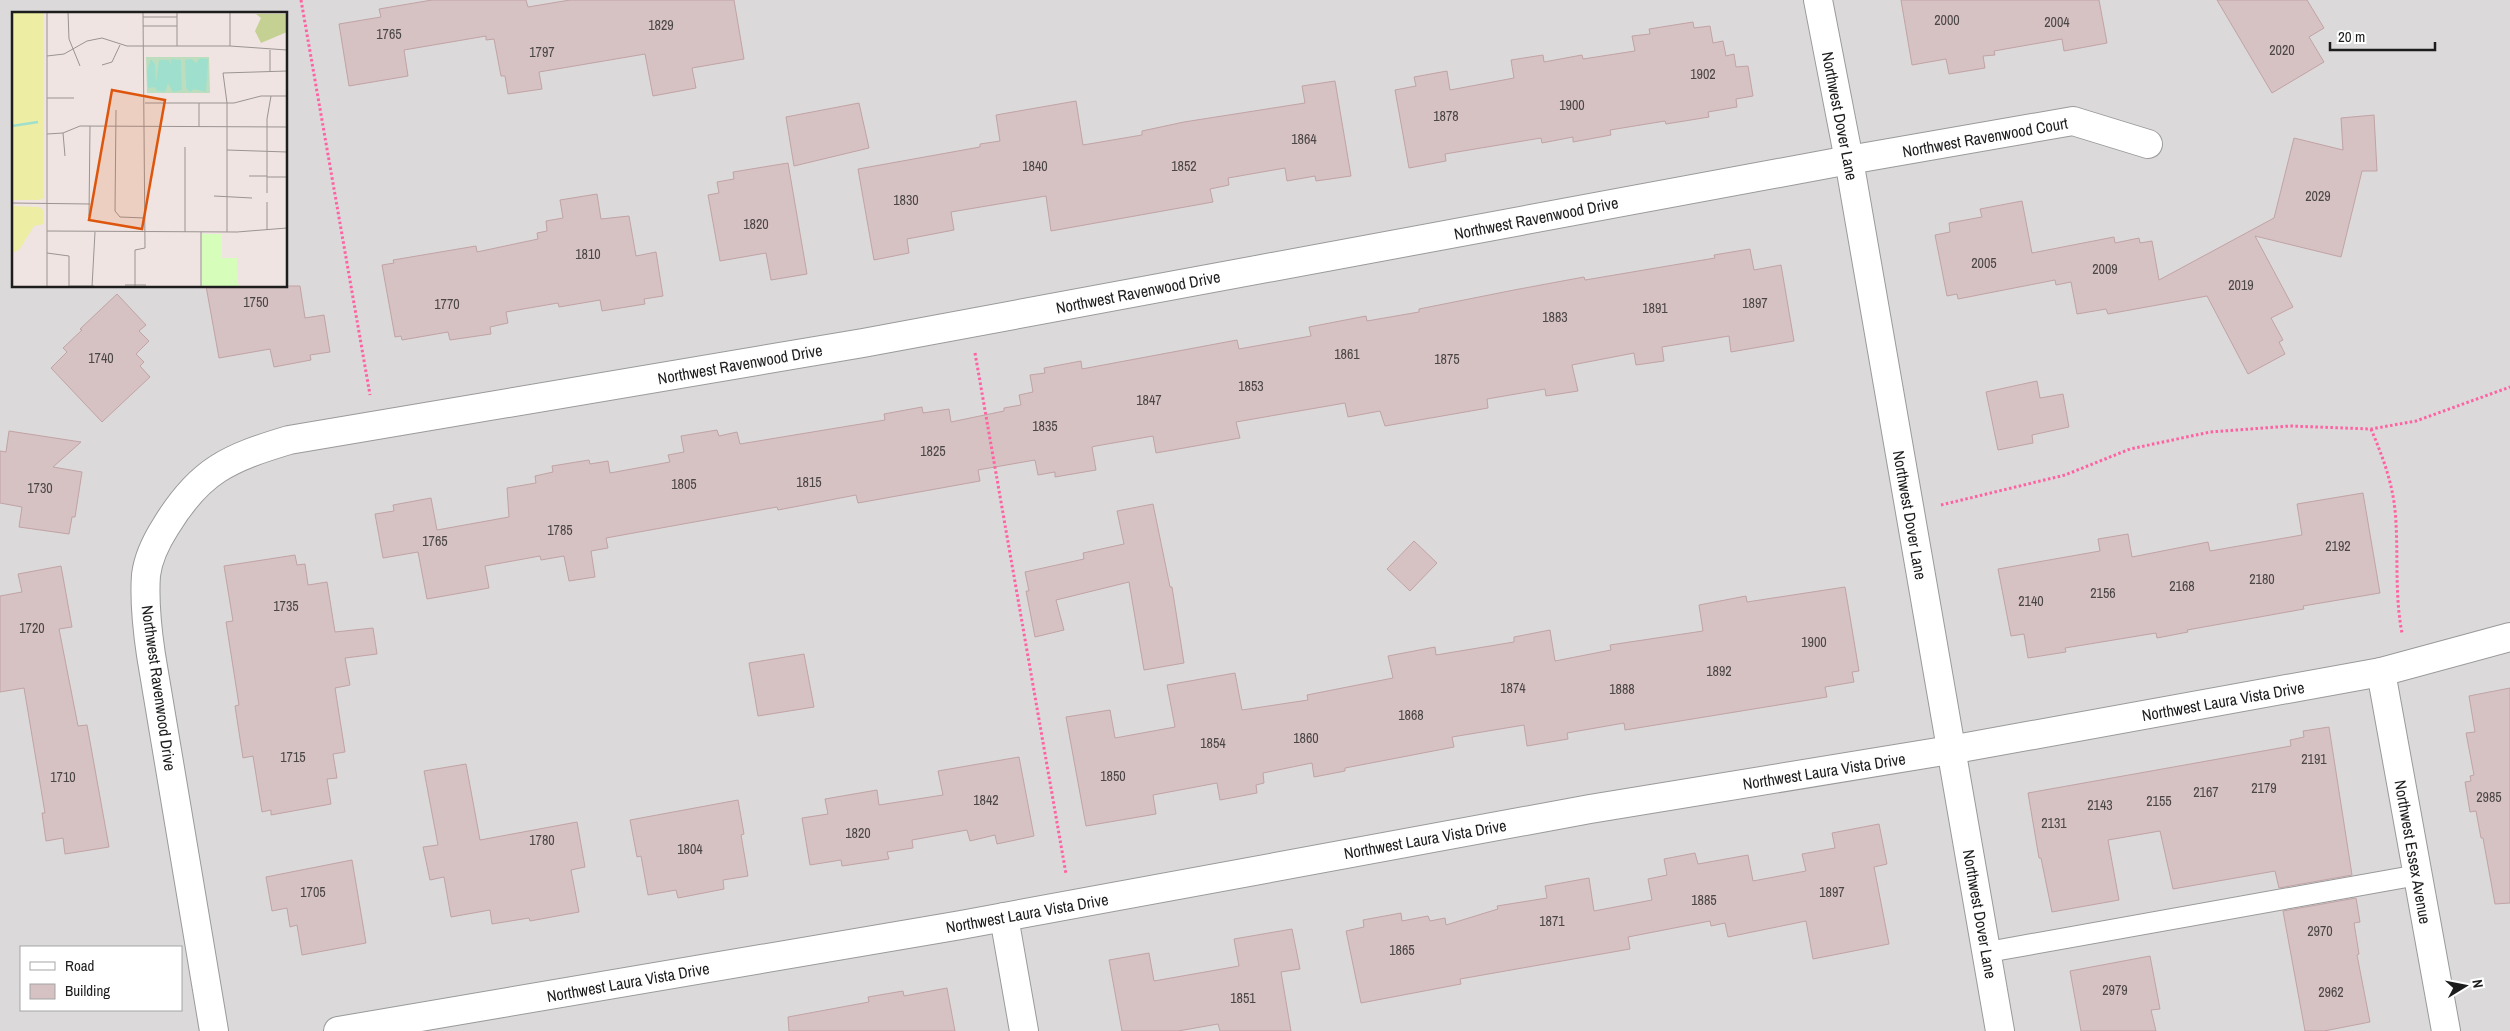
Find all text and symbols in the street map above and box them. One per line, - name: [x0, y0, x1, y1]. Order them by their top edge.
- house number: 2000: [1934, 11, 1960, 29]
- inset map: [12, 12, 288, 288]
- house number: 2004: [2044, 13, 2070, 31]
- house number: 1829: [648, 16, 674, 34]
- scale bar: [2330, 20, 2435, 52]
- house number: 1765: [376, 25, 402, 43]
- text: 20 m: [2338, 26, 2365, 47]
- house number: 2020: [2269, 41, 2295, 59]
- house number: 1797: [529, 43, 555, 61]
- street label: Northwest Dover Lane: [1817, 50, 1863, 182]
- house number: 1902: [1690, 65, 1716, 83]
- house number: 1900: [1559, 96, 1585, 114]
- house number: 1878: [1433, 107, 1459, 125]
- street label: Northwest Ravenwood Court: [1901, 112, 2070, 162]
- house number: 1864: [1291, 130, 1317, 148]
- house number: 1840: [1022, 157, 1048, 175]
- house number: 1852: [1171, 157, 1197, 175]
- house number: 2029: [2305, 187, 2331, 205]
- house number: 1830: [893, 191, 919, 209]
- street label: Northwest Ravenwood Drive: [1452, 191, 1620, 245]
- house number: 1820: [743, 215, 769, 233]
- house number: 1810: [575, 245, 601, 263]
- house number: 2005: [1971, 254, 1997, 272]
- house number: 2009: [2092, 260, 2118, 278]
- street label: Northwest Ravenwood Drive: [1054, 265, 1222, 319]
- house number: 2019: [2228, 276, 2254, 294]
- house number: 1750: [243, 293, 269, 311]
- house number: 1897: [1742, 294, 1768, 312]
- house number: 1770: [434, 295, 460, 313]
- house number: 1891: [1642, 299, 1668, 317]
- house number: 1883: [1542, 308, 1568, 326]
- street label: Northwest Ravenwood Drive: [656, 339, 824, 389]
- house number: 1861: [1334, 345, 1360, 363]
- house number: 1740: [88, 349, 114, 367]
- house number: 1875: [1434, 350, 1460, 368]
- house number: 1853: [1238, 377, 1264, 395]
- house number: 1847: [1136, 391, 1162, 409]
- house number: 1835: [1032, 417, 1058, 435]
- house number: 1825: [920, 442, 946, 460]
- street label: Northwest Dover Lane: [1888, 449, 1932, 581]
- house number: 1815: [796, 473, 822, 491]
- house number: 1805: [671, 475, 697, 493]
- house number: 1730: [27, 479, 53, 497]
- house number: 1785: [547, 521, 573, 539]
- house number: 1765: [422, 532, 448, 550]
- house number: 2192: [2325, 537, 2351, 555]
- house number: 2180: [2249, 570, 2275, 588]
- house number: 2168: [2169, 577, 2195, 595]
- house number: 2156: [2090, 584, 2116, 602]
- house number: 2140: [2018, 592, 2044, 610]
- house number: 1735: [273, 597, 299, 615]
- street label: Northwest Ravenwood Drive: [136, 604, 182, 772]
- house number: 1720: [19, 619, 45, 637]
- house number: 1900: [1801, 633, 1827, 651]
- house number: 1892: [1706, 662, 1732, 680]
- street label: Northwest Laura Vista Drive: [2140, 676, 2306, 726]
- house number: 1874: [1500, 679, 1526, 697]
- house number: 1888: [1609, 680, 1635, 698]
- house number: 1868: [1398, 706, 1424, 724]
- house number: 1860: [1293, 729, 1319, 747]
- house number: 1854: [1200, 734, 1226, 752]
- street label: Northwest Laura Vista Drive: [1741, 747, 1907, 795]
- house number: 1715: [280, 748, 306, 766]
- house number: 2191: [2301, 750, 2327, 768]
- house number: 1850: [1100, 767, 1126, 785]
- house number: 1710: [50, 768, 76, 786]
- street label: Northwest Essex Avenue: [2390, 778, 2436, 926]
- house number: 2179: [2251, 779, 2277, 797]
- house number: 2167: [2193, 783, 2219, 801]
- house number: 2985: [2476, 788, 2502, 806]
- house number: 1842: [973, 791, 999, 809]
- house number: 2155: [2146, 792, 2172, 810]
- house number: 2143: [2087, 796, 2113, 814]
- street label: Northwest Laura Vista Drive: [1342, 814, 1508, 864]
- house number: 2131: [2041, 814, 2067, 832]
- house number: 1820: [845, 824, 871, 842]
- house number: 1780: [529, 831, 555, 849]
- house number: 1804: [677, 840, 703, 858]
- street label: Northwest Dover Lane: [1958, 848, 2002, 980]
- house number: 1705: [300, 883, 326, 901]
- house number: 1897: [1819, 883, 1845, 901]
- street label: Northwest Laura Vista Drive: [944, 888, 1110, 938]
- house number: 1885: [1691, 891, 1717, 909]
- house number: 1871: [1539, 912, 1565, 930]
- house number: 2970: [2307, 922, 2333, 940]
- house number: 1865: [1389, 941, 1415, 959]
- legend: [20, 946, 182, 1011]
- text: Road: [65, 955, 94, 976]
- street label: Northwest Laura Vista Drive: [545, 957, 711, 1007]
- north arrow: [2440, 961, 2490, 1011]
- text: N: [2468, 978, 2487, 989]
- text: Building: [65, 980, 110, 1001]
- house number: 2979: [2102, 981, 2128, 999]
- house number: 2962: [2318, 983, 2344, 1001]
- house number: 1851: [1230, 989, 1256, 1007]

